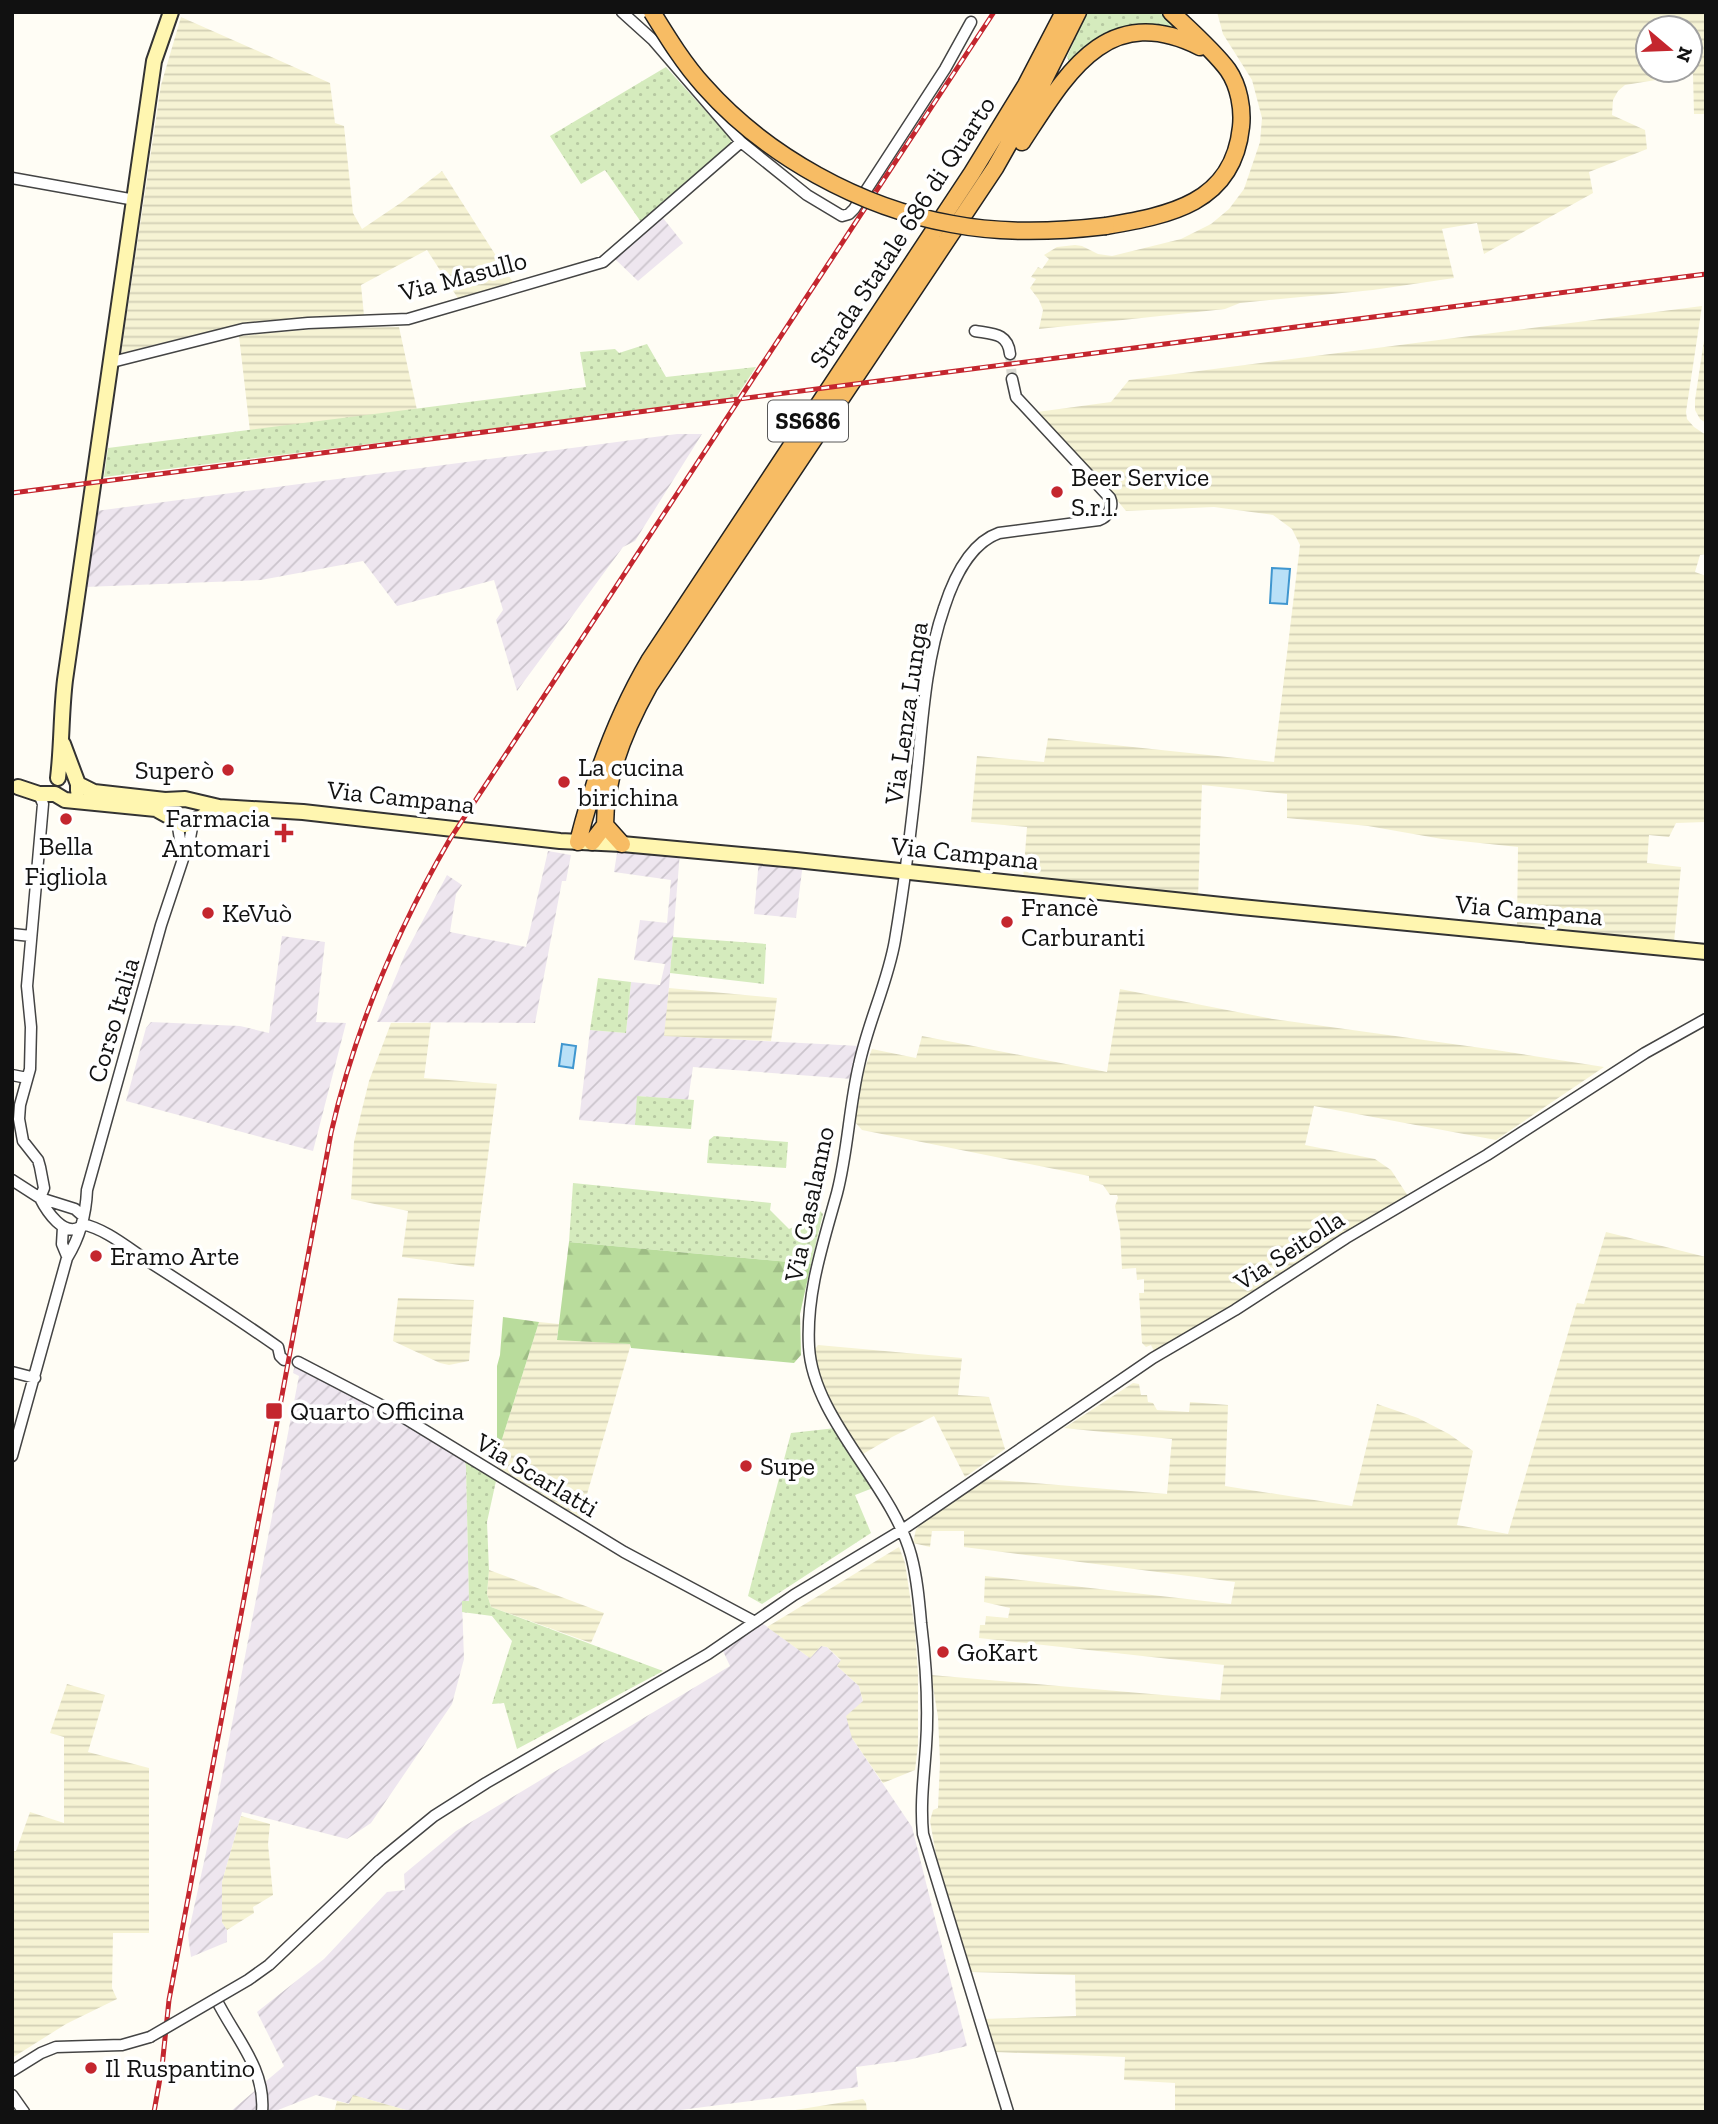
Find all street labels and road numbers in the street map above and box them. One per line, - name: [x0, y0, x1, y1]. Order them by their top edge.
- street label: Strada Statale 686 di Quarto: [802, 90, 1002, 374]
- street label: Via Masullo: [395, 244, 530, 309]
- road number: SS686: [768, 400, 848, 442]
- street label: Via Lenza Lunga: [877, 619, 935, 807]
- street label: Via Campana: [325, 773, 477, 821]
- street label: Via Campana: [889, 829, 1041, 877]
- street label: Via Campana: [1453, 888, 1605, 932]
- street label: Corso Italia: [80, 953, 146, 1086]
- street label: Via Casalanno: [777, 1123, 841, 1286]
- street label: Via Seitolla: [1227, 1202, 1350, 1298]
- street label: Via Scarlatti: [469, 1425, 604, 1524]

